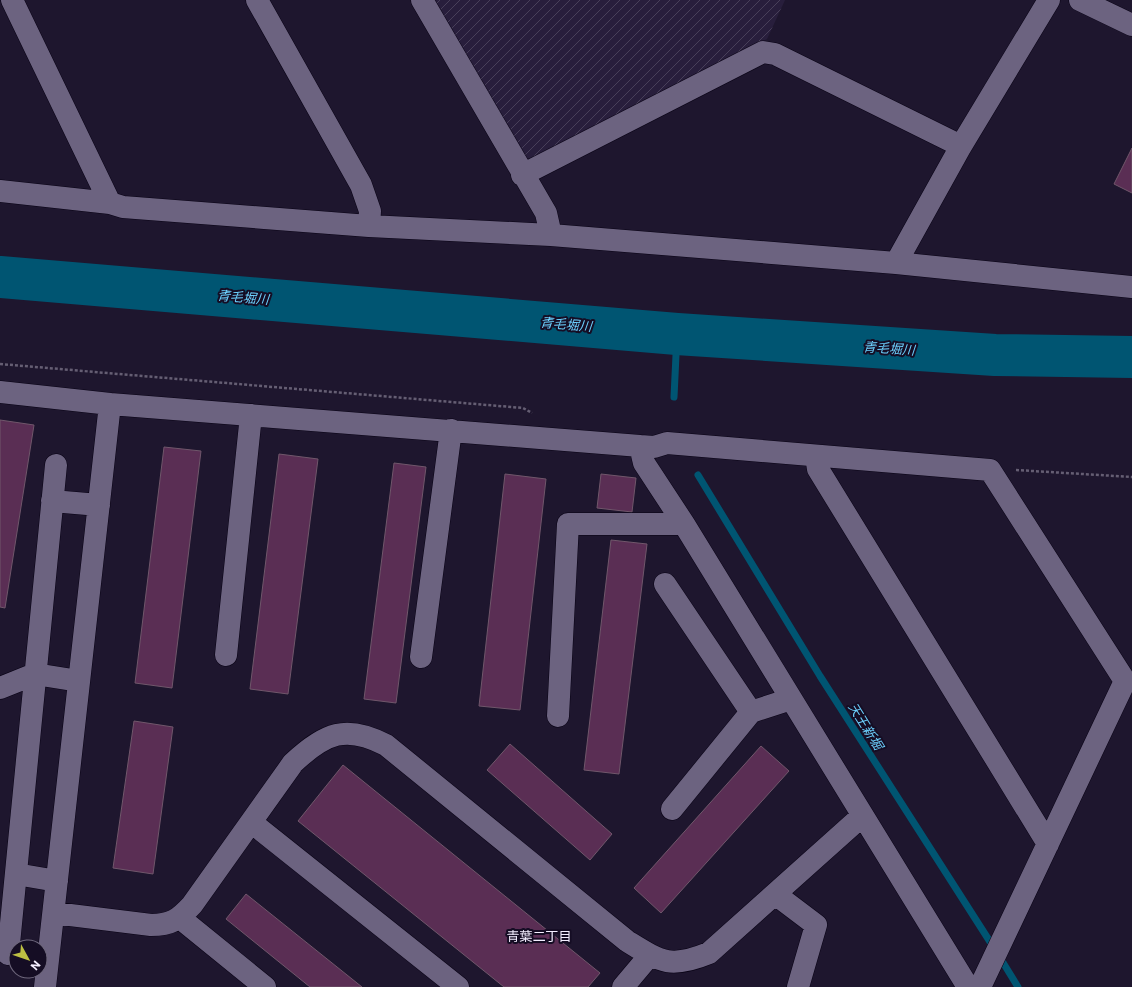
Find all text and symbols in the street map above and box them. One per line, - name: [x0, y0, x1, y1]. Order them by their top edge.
- water label: 青毛堀川: [216, 287, 272, 307]
- water label: 青毛堀川: [539, 314, 595, 334]
- water label: 青毛堀川: [862, 338, 917, 358]
- water label: 天王新堀: [845, 700, 888, 754]
- district label: 青葉二丁目: [506, 928, 572, 944]
- north arrow: [8, 939, 48, 979]
- text: N: [28, 958, 44, 973]

